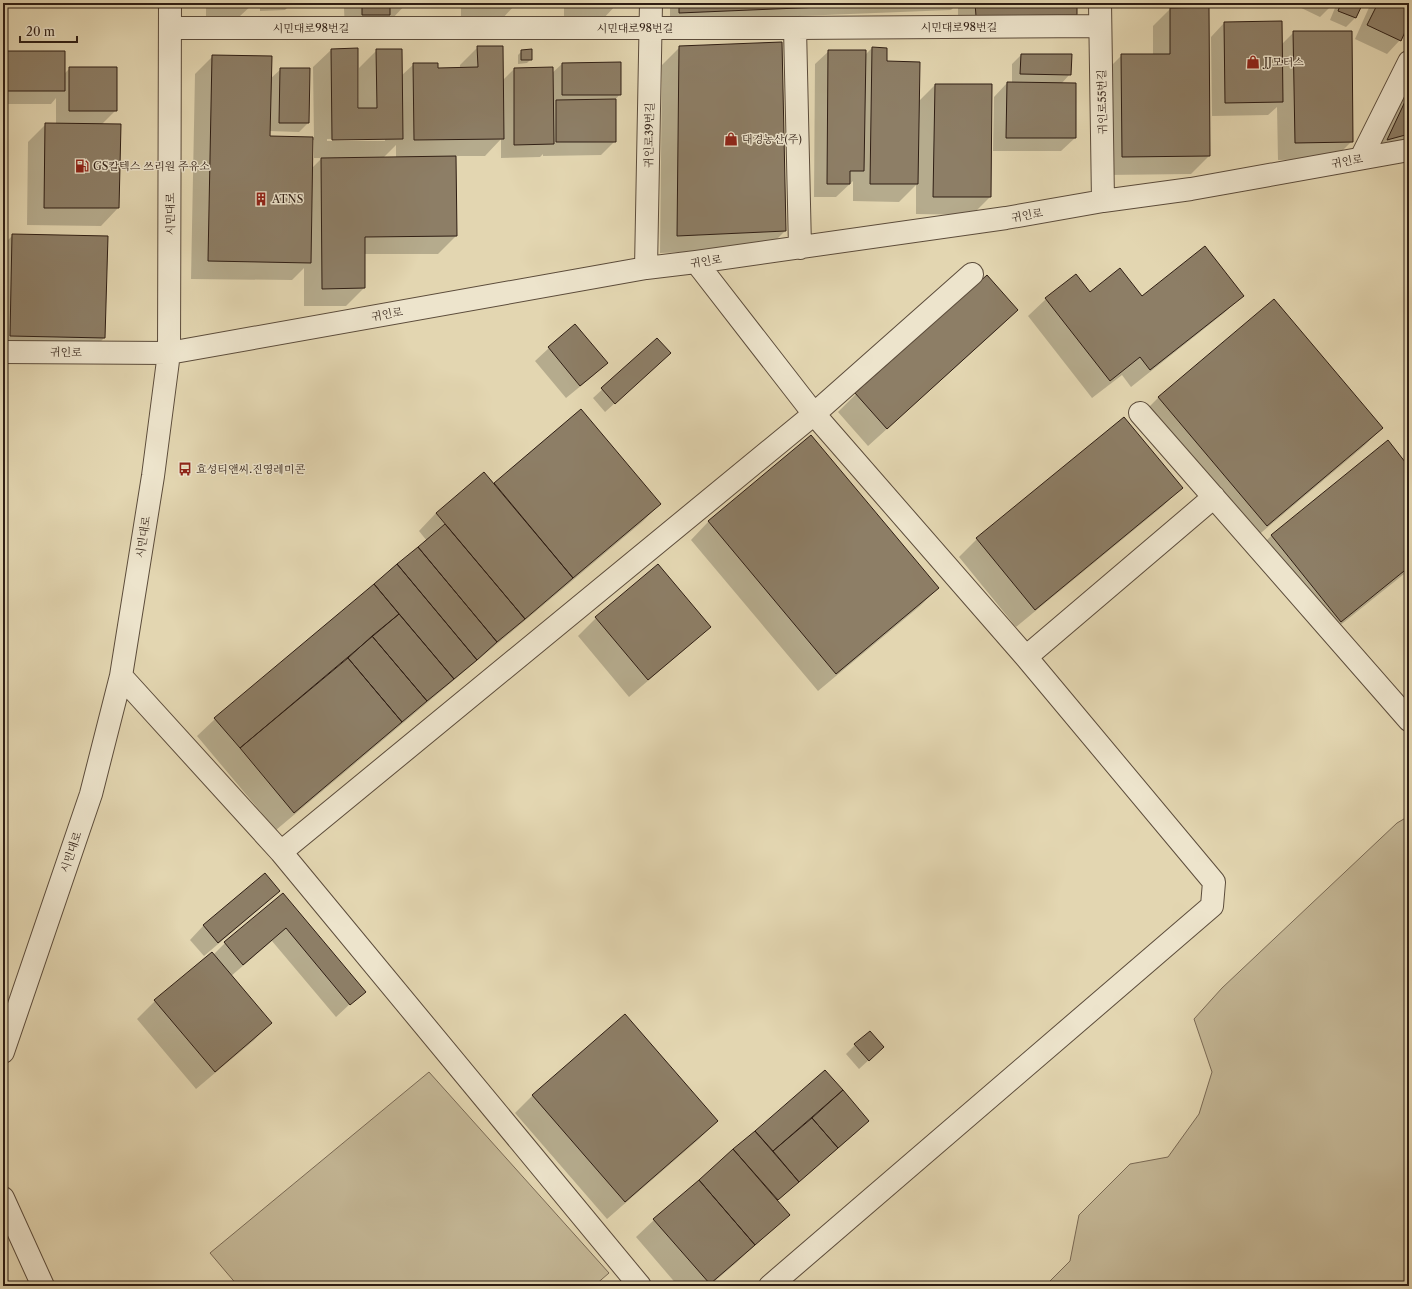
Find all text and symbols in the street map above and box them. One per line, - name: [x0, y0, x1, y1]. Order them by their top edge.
- scale bar: [20, 18, 77, 44]
- street label: 시민대로98번길: [921, 20, 997, 34]
- street label: 시민대로98번길: [273, 21, 349, 35]
- street label: 시민대로98번길: [597, 21, 673, 35]
- text: 20 m: [26, 24, 55, 39]
- shop icon: JJ모터스: [1245, 54, 1261, 70]
- place label: JJ모터스: [1262, 55, 1304, 69]
- street label: 귀인로55번길: [1094, 69, 1110, 135]
- street label: 귀인로39번길: [641, 102, 657, 168]
- shop icon: 태경농산(주): [723, 131, 739, 147]
- place label: 태경농산(주): [742, 132, 802, 146]
- street label: 귀인로: [1330, 151, 1364, 171]
- fuel station icon: GS칼텍스 쓰리원 주유소: [74, 158, 90, 174]
- place label: GS칼텍스 쓰리원 주유소: [93, 159, 210, 173]
- building icon: ATNS: [253, 191, 269, 207]
- street label: 시민대로: [163, 192, 177, 235]
- place label: ATNS: [271, 192, 303, 206]
- street label: 귀인로: [1010, 205, 1044, 225]
- street label: 귀인로: [689, 252, 723, 270]
- street label: 귀인로: [370, 304, 404, 324]
- street label: 귀인로: [50, 345, 82, 359]
- bus stop icon: 효성티앤씨.진영레미콘: [177, 461, 193, 477]
- place label: 효성티앤씨.진영레미콘: [196, 462, 306, 476]
- street label: 시민대로: [133, 515, 153, 559]
- street label: 시민대로: [57, 829, 85, 874]

